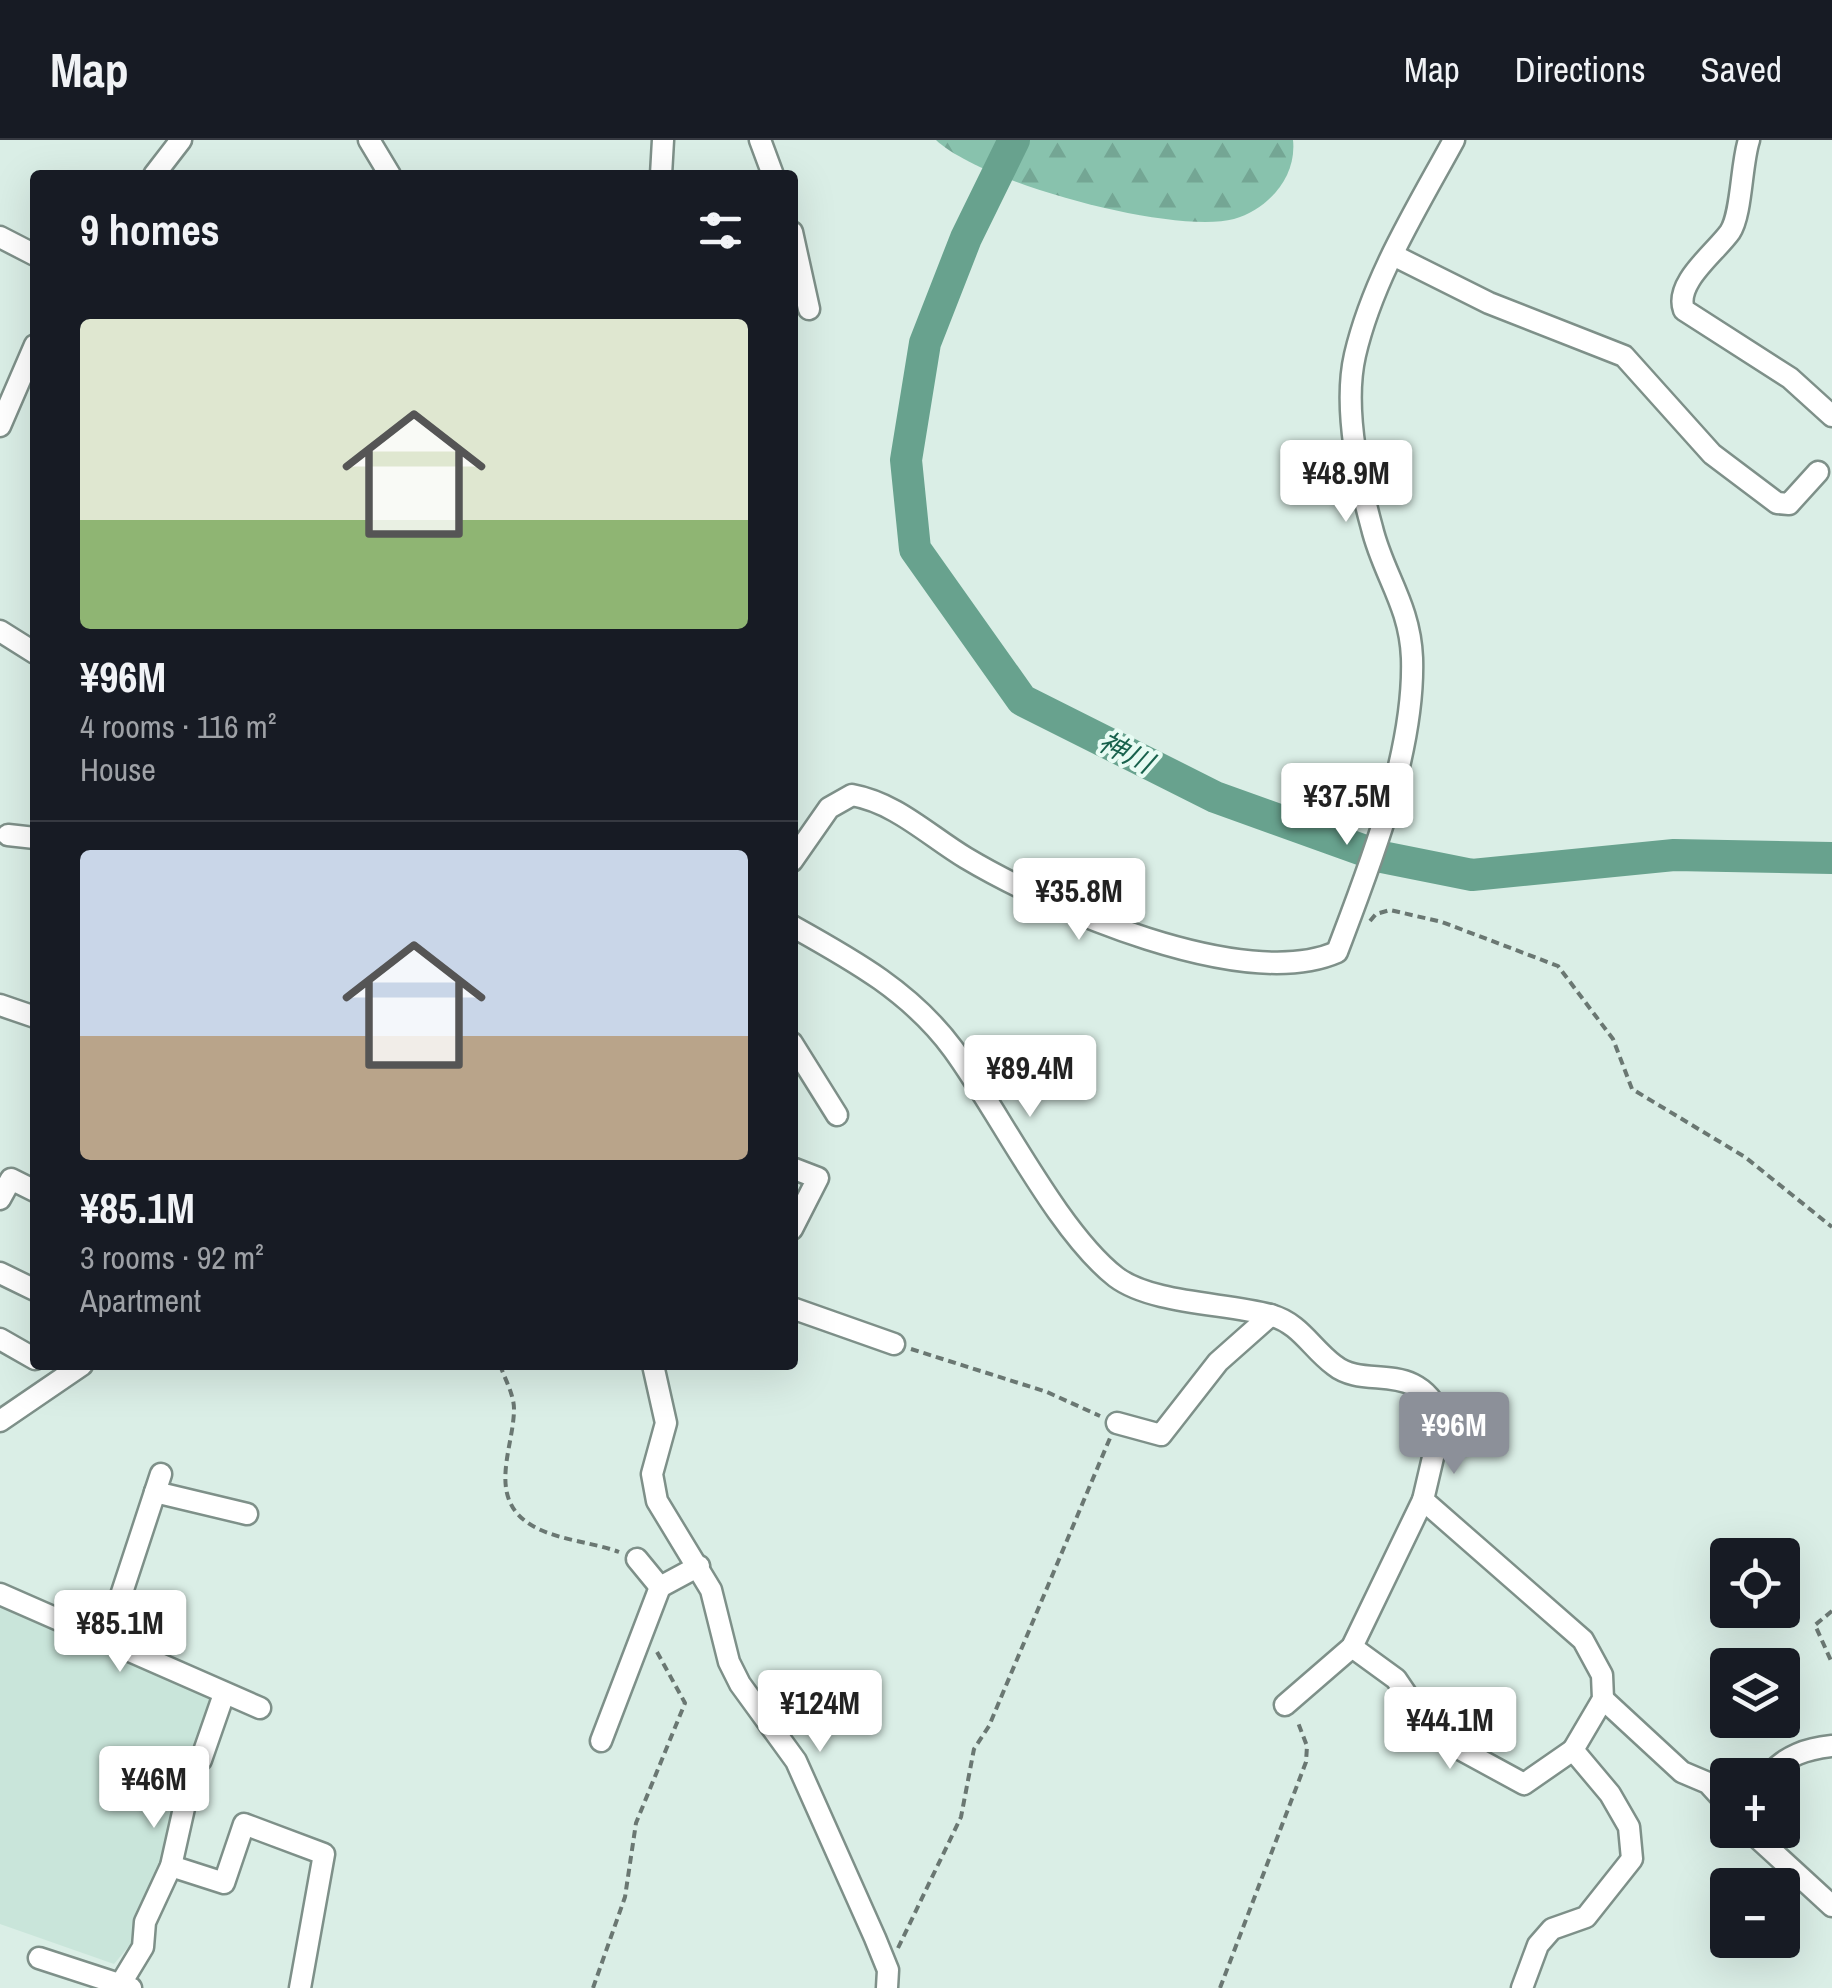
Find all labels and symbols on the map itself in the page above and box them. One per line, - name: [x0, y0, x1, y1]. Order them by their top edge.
- pin: ¥48.9M: [1265, 440, 1427, 525]
- water label: 神川: [1092, 722, 1162, 783]
- pin: ¥37.5M: [1266, 763, 1428, 848]
- pin: ¥35.8M: [998, 858, 1160, 943]
- pin: ¥89.4M: [949, 1035, 1111, 1120]
- pin: ¥96M: [1395, 1392, 1513, 1477]
- pin: ¥85.1M: [39, 1590, 201, 1675]
- pin: ¥124M: [750, 1670, 890, 1755]
- pin: ¥44.1M: [1369, 1687, 1531, 1772]
- pin: ¥46M: [95, 1746, 213, 1831]

